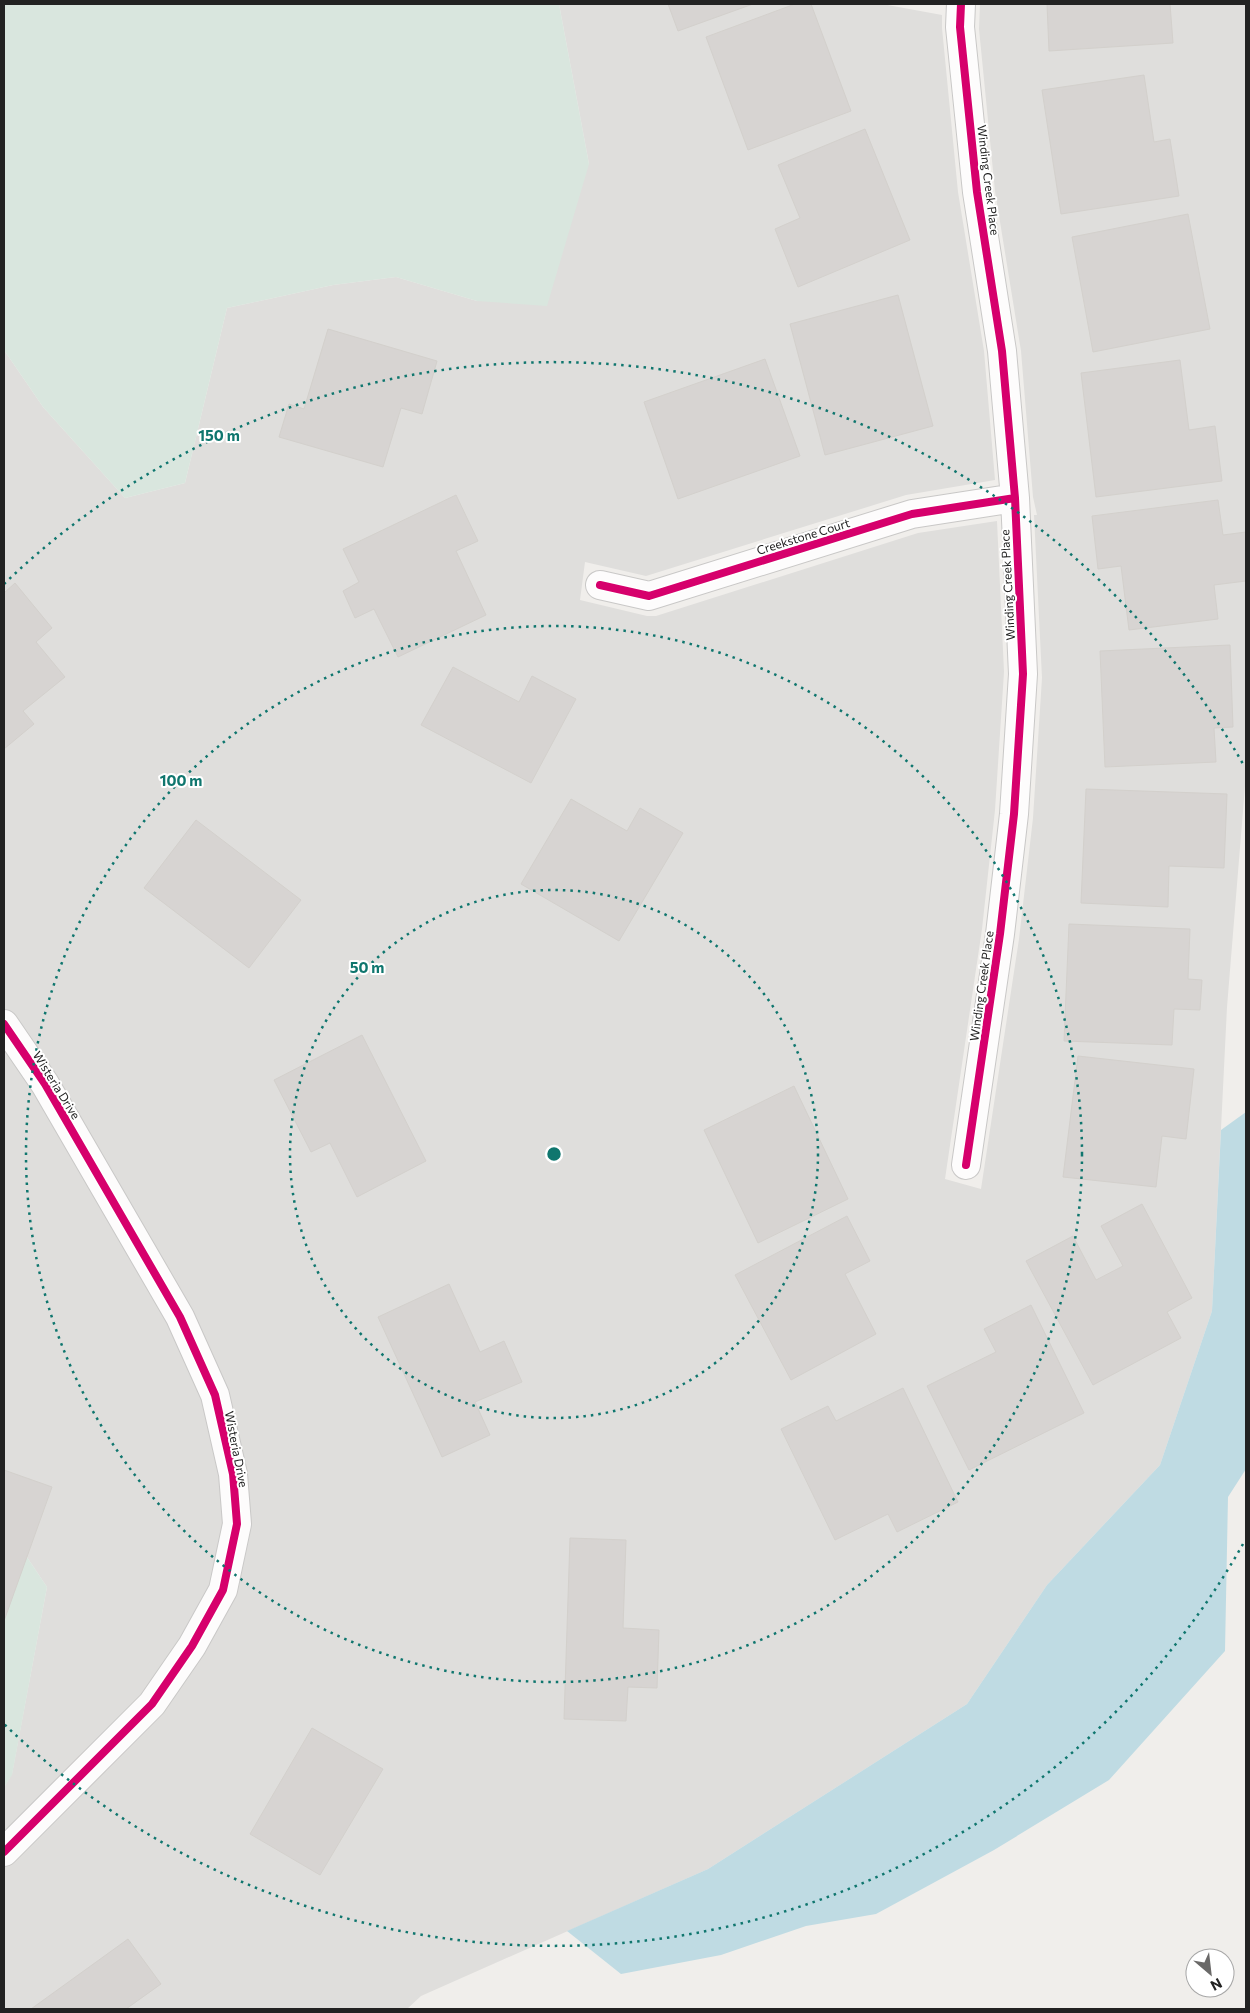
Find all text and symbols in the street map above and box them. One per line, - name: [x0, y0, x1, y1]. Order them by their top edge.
- street label: Winding Creek Place: [975, 124, 1003, 236]
- text: 150 m: [198, 426, 240, 444]
- street label: Creekstone Court: [755, 515, 851, 557]
- street label: Winding Creek Place: [997, 529, 1017, 641]
- text: 100 m: [160, 771, 202, 789]
- street label: Winding Creek Place: [966, 930, 996, 1042]
- text: 50 m: [350, 958, 384, 976]
- street label: Wisteria Drive: [31, 1048, 83, 1122]
- centre of rings: [545, 1145, 563, 1163]
- street label: Wisteria Drive: [223, 1410, 251, 1488]
- north arrow: [1185, 1948, 1235, 1998]
- text: N: [1208, 1975, 1225, 1995]

